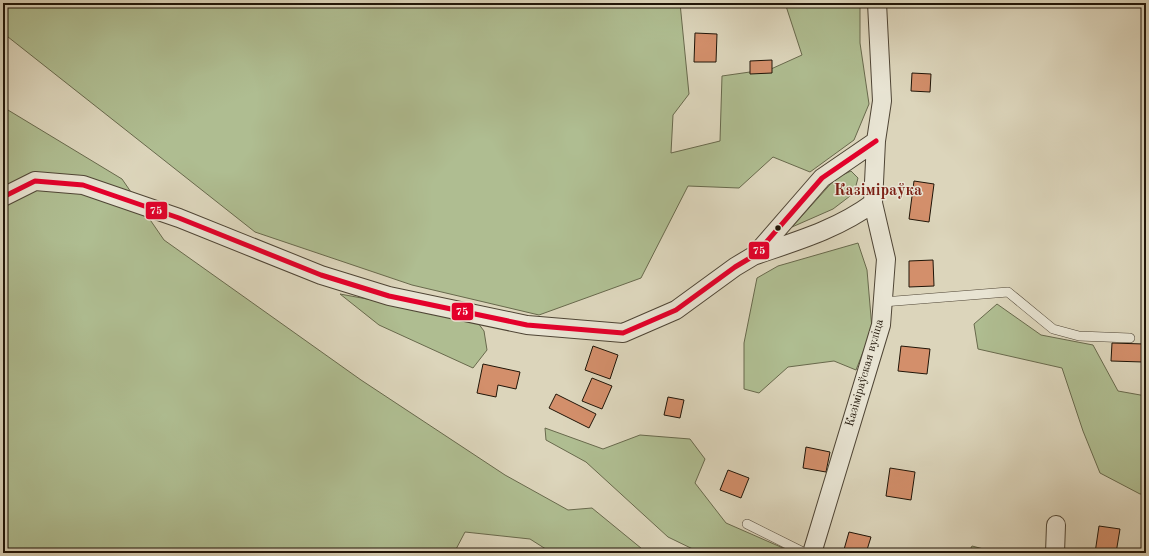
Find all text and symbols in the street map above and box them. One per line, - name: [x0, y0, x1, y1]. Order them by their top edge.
- district label: Казіміраўка: [834, 183, 922, 199]
- line badge: 75: [145, 201, 168, 220]
- text: 75: [150, 206, 162, 217]
- unlabelled marker: [773, 223, 783, 233]
- line badge: 75: [748, 241, 770, 260]
- text: 75: [753, 246, 765, 257]
- line badge: 75: [451, 302, 474, 321]
- text: 75: [456, 307, 468, 318]
- street label: Казіміраўская вуліца: [843, 318, 886, 428]

